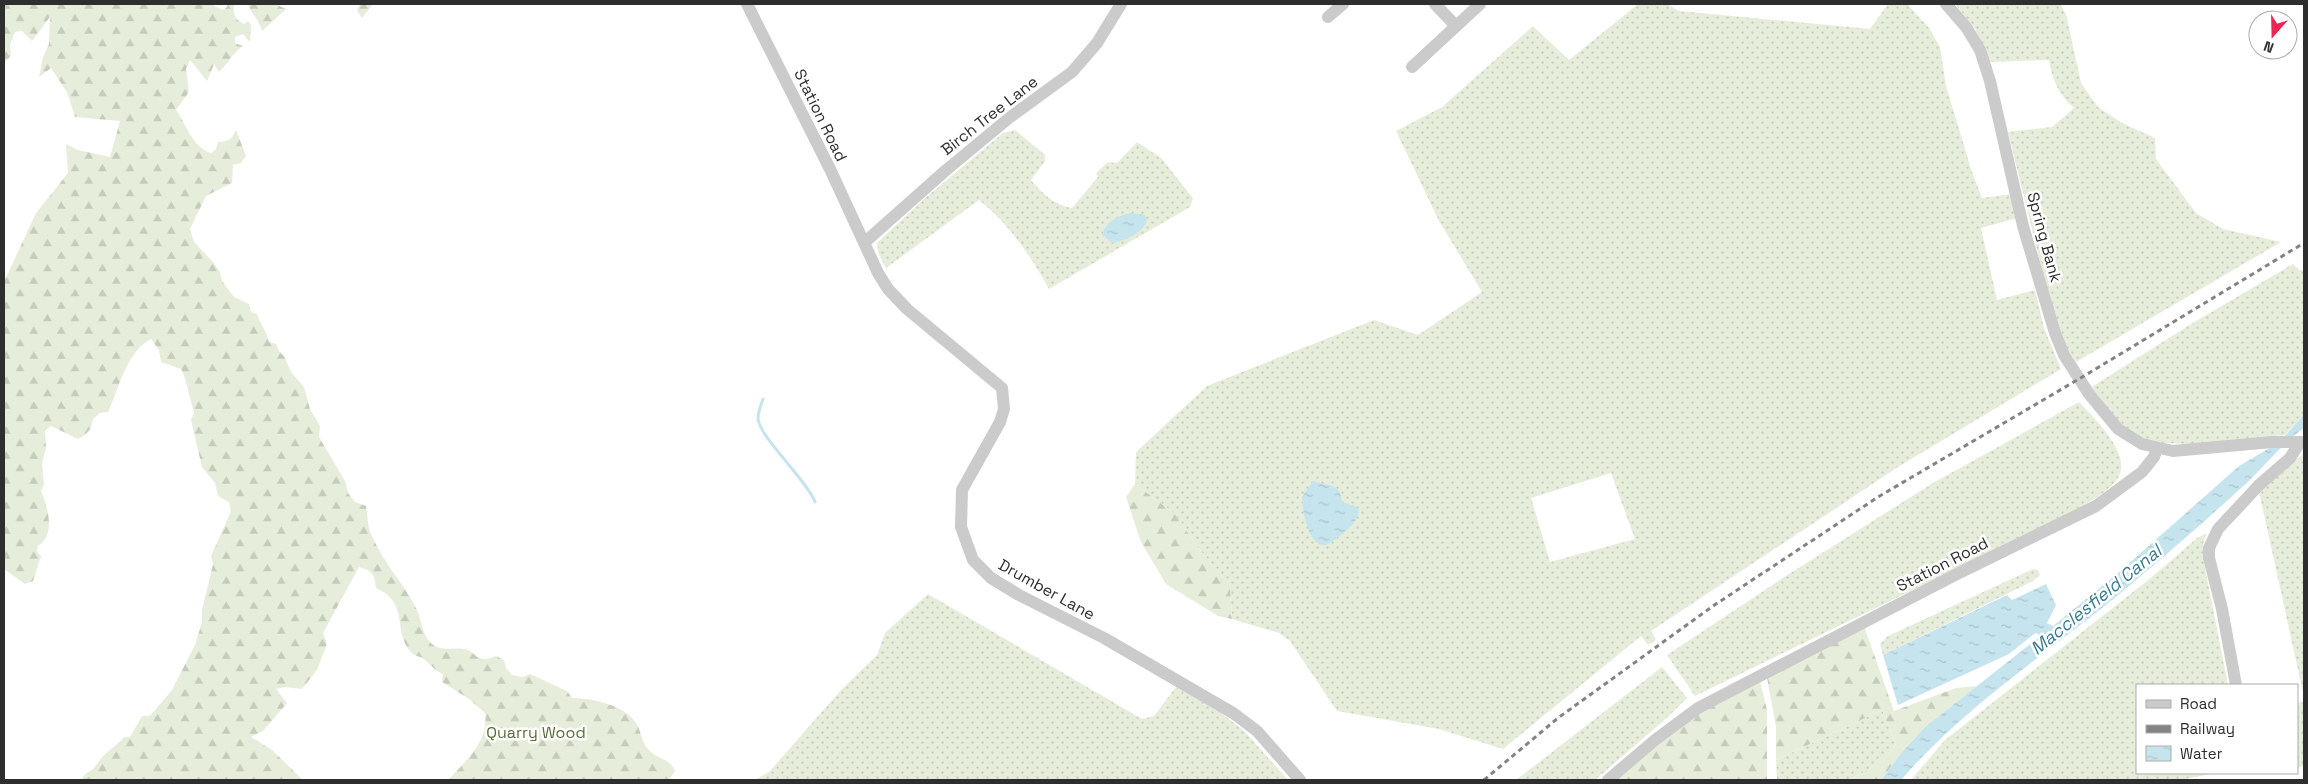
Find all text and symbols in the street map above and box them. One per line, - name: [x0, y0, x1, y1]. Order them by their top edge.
- north arrow: [2248, 10, 2298, 60]
- text: N: [2261, 37, 2276, 57]
- street label: Station Road: [789, 66, 852, 165]
- street label: Birch Tree Lane: [937, 71, 1042, 160]
- street label: Spring Bank: [2022, 190, 2067, 285]
- street label: Station Road: [1893, 532, 1992, 597]
- water label: Macclesfield Canal: [2025, 538, 2168, 660]
- street label: Drumber Lane: [995, 554, 1099, 625]
- legend: [2136, 684, 2298, 774]
- text: Road: [2180, 694, 2217, 713]
- text: Railway: [2180, 719, 2235, 738]
- park label: Quarry Wood: [486, 722, 586, 743]
- text: Water: [2180, 744, 2223, 763]

